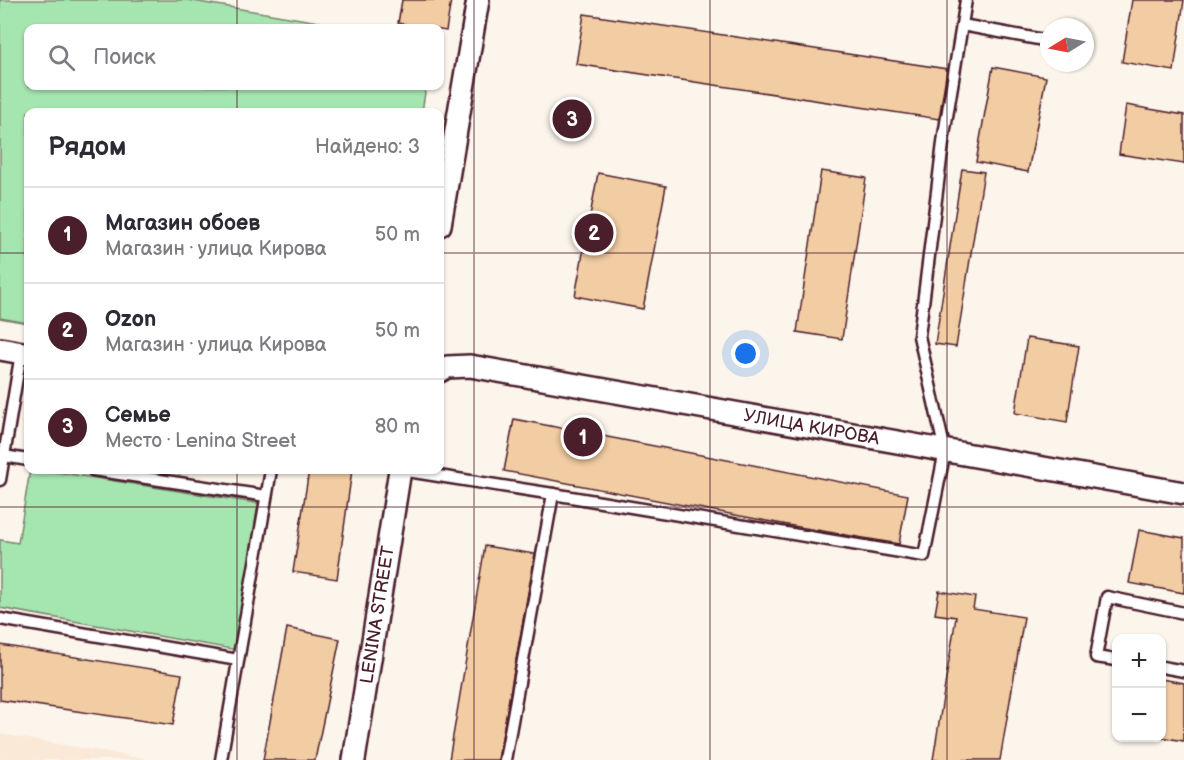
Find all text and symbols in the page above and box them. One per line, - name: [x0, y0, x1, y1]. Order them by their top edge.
- north arrow: [1040, 18, 1094, 72]
- search box: [24, 24, 444, 90]
- icon: search: [45, 41, 78, 74]
- text: Поиск: [93, 44, 156, 71]
- pin: 3: [552, 96, 592, 142]
- text: Рядом: [48, 132, 126, 163]
- text: Найдено: 3: [315, 135, 420, 159]
- text: Магазин обоев: [105, 210, 260, 237]
- pin: 2: [574, 210, 614, 256]
- text: 1: [63, 223, 72, 247]
- text: 50 m: [375, 223, 420, 247]
- text: Магазин · улица Кирова: [105, 237, 327, 261]
- text: Ozon: [105, 306, 156, 333]
- text: 2: [62, 319, 73, 343]
- text: 50 m: [375, 319, 420, 343]
- text: Магазин · улица Кирова: [105, 333, 327, 357]
- your location: [731, 339, 760, 368]
- text: Семье: [105, 402, 171, 429]
- street label: УЛИЦА КИРОВА: [742, 405, 881, 450]
- pin: 1: [564, 414, 602, 460]
- text: 3: [62, 415, 73, 439]
- text: 80 m: [375, 415, 420, 439]
- text: Место · Lenina Street: [105, 429, 296, 453]
- street label: LENINA STREET: [356, 544, 399, 685]
- map controls: [1112, 634, 1166, 742]
- button: +: [1112, 634, 1166, 688]
- button: −: [1112, 688, 1166, 742]

